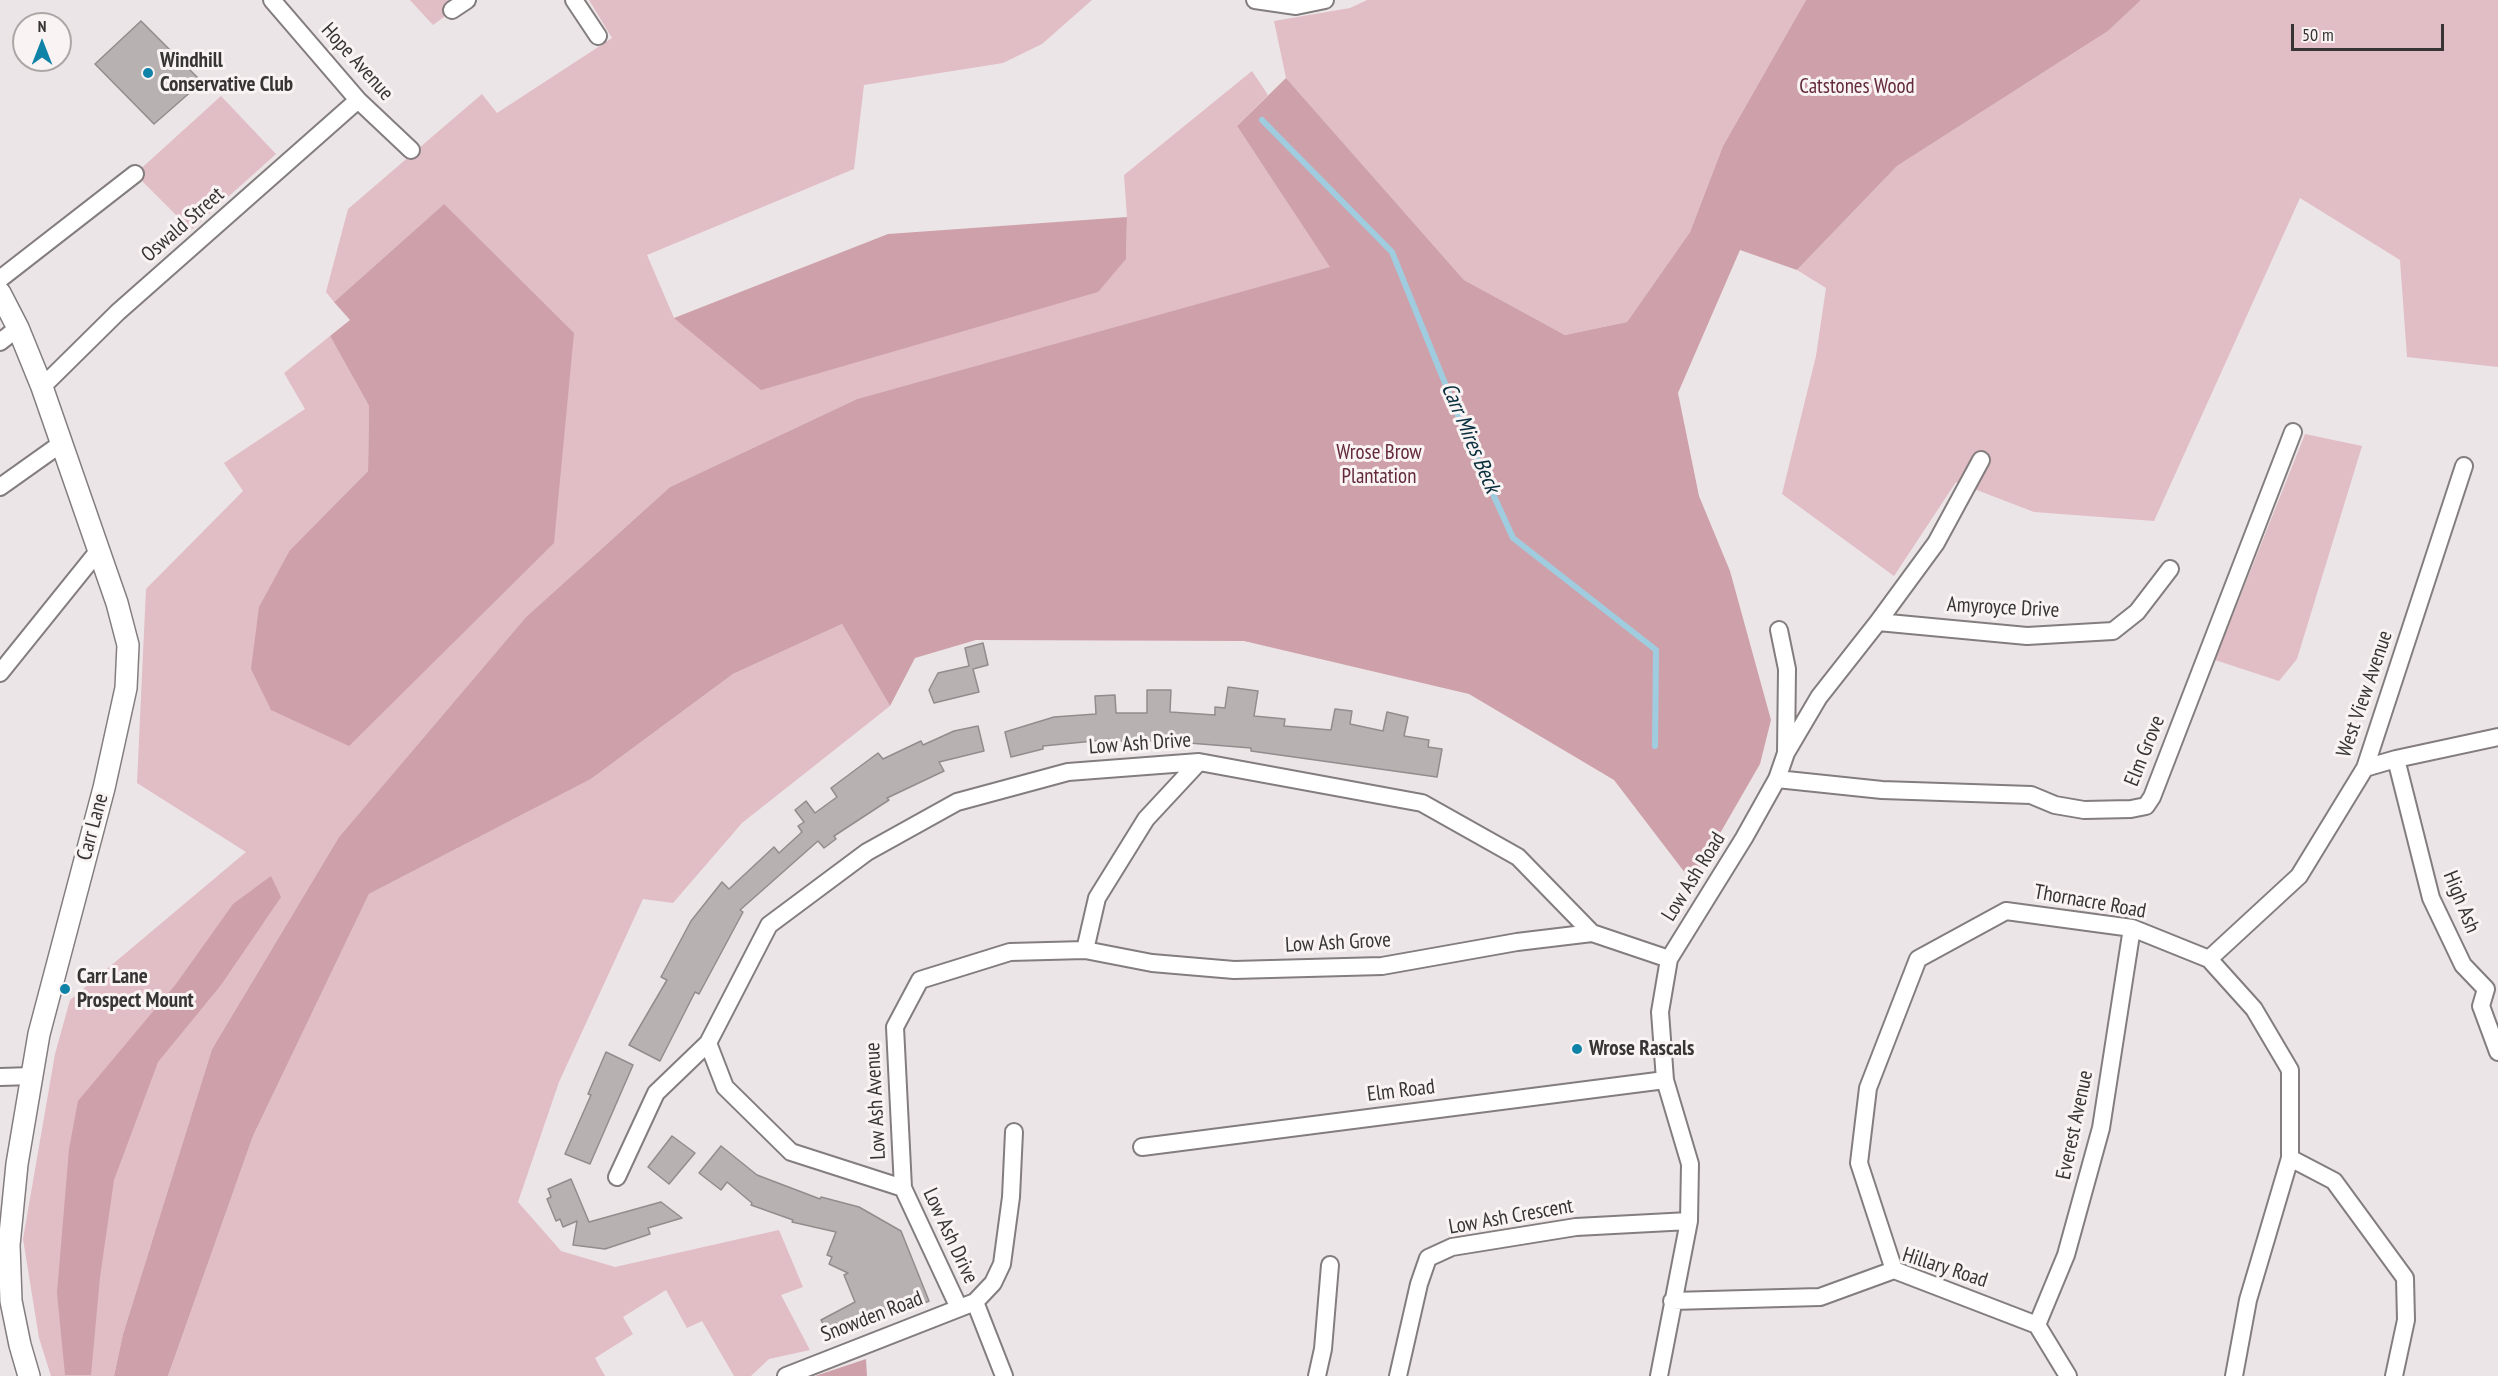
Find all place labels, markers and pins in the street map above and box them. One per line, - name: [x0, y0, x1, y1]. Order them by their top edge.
- place label: Windhill Conservative Club: [160, 48, 293, 98]
- marker: Windhill Conservative Club: [141, 66, 155, 80]
- place label: Carr Lane Prospect Mount: [77, 964, 194, 1014]
- marker: Carr Lane Prospect Mount: [58, 982, 72, 996]
- place label: Wrose Rascals: [1589, 1036, 1694, 1062]
- marker: Wrose Rascals: [1570, 1042, 1584, 1056]

